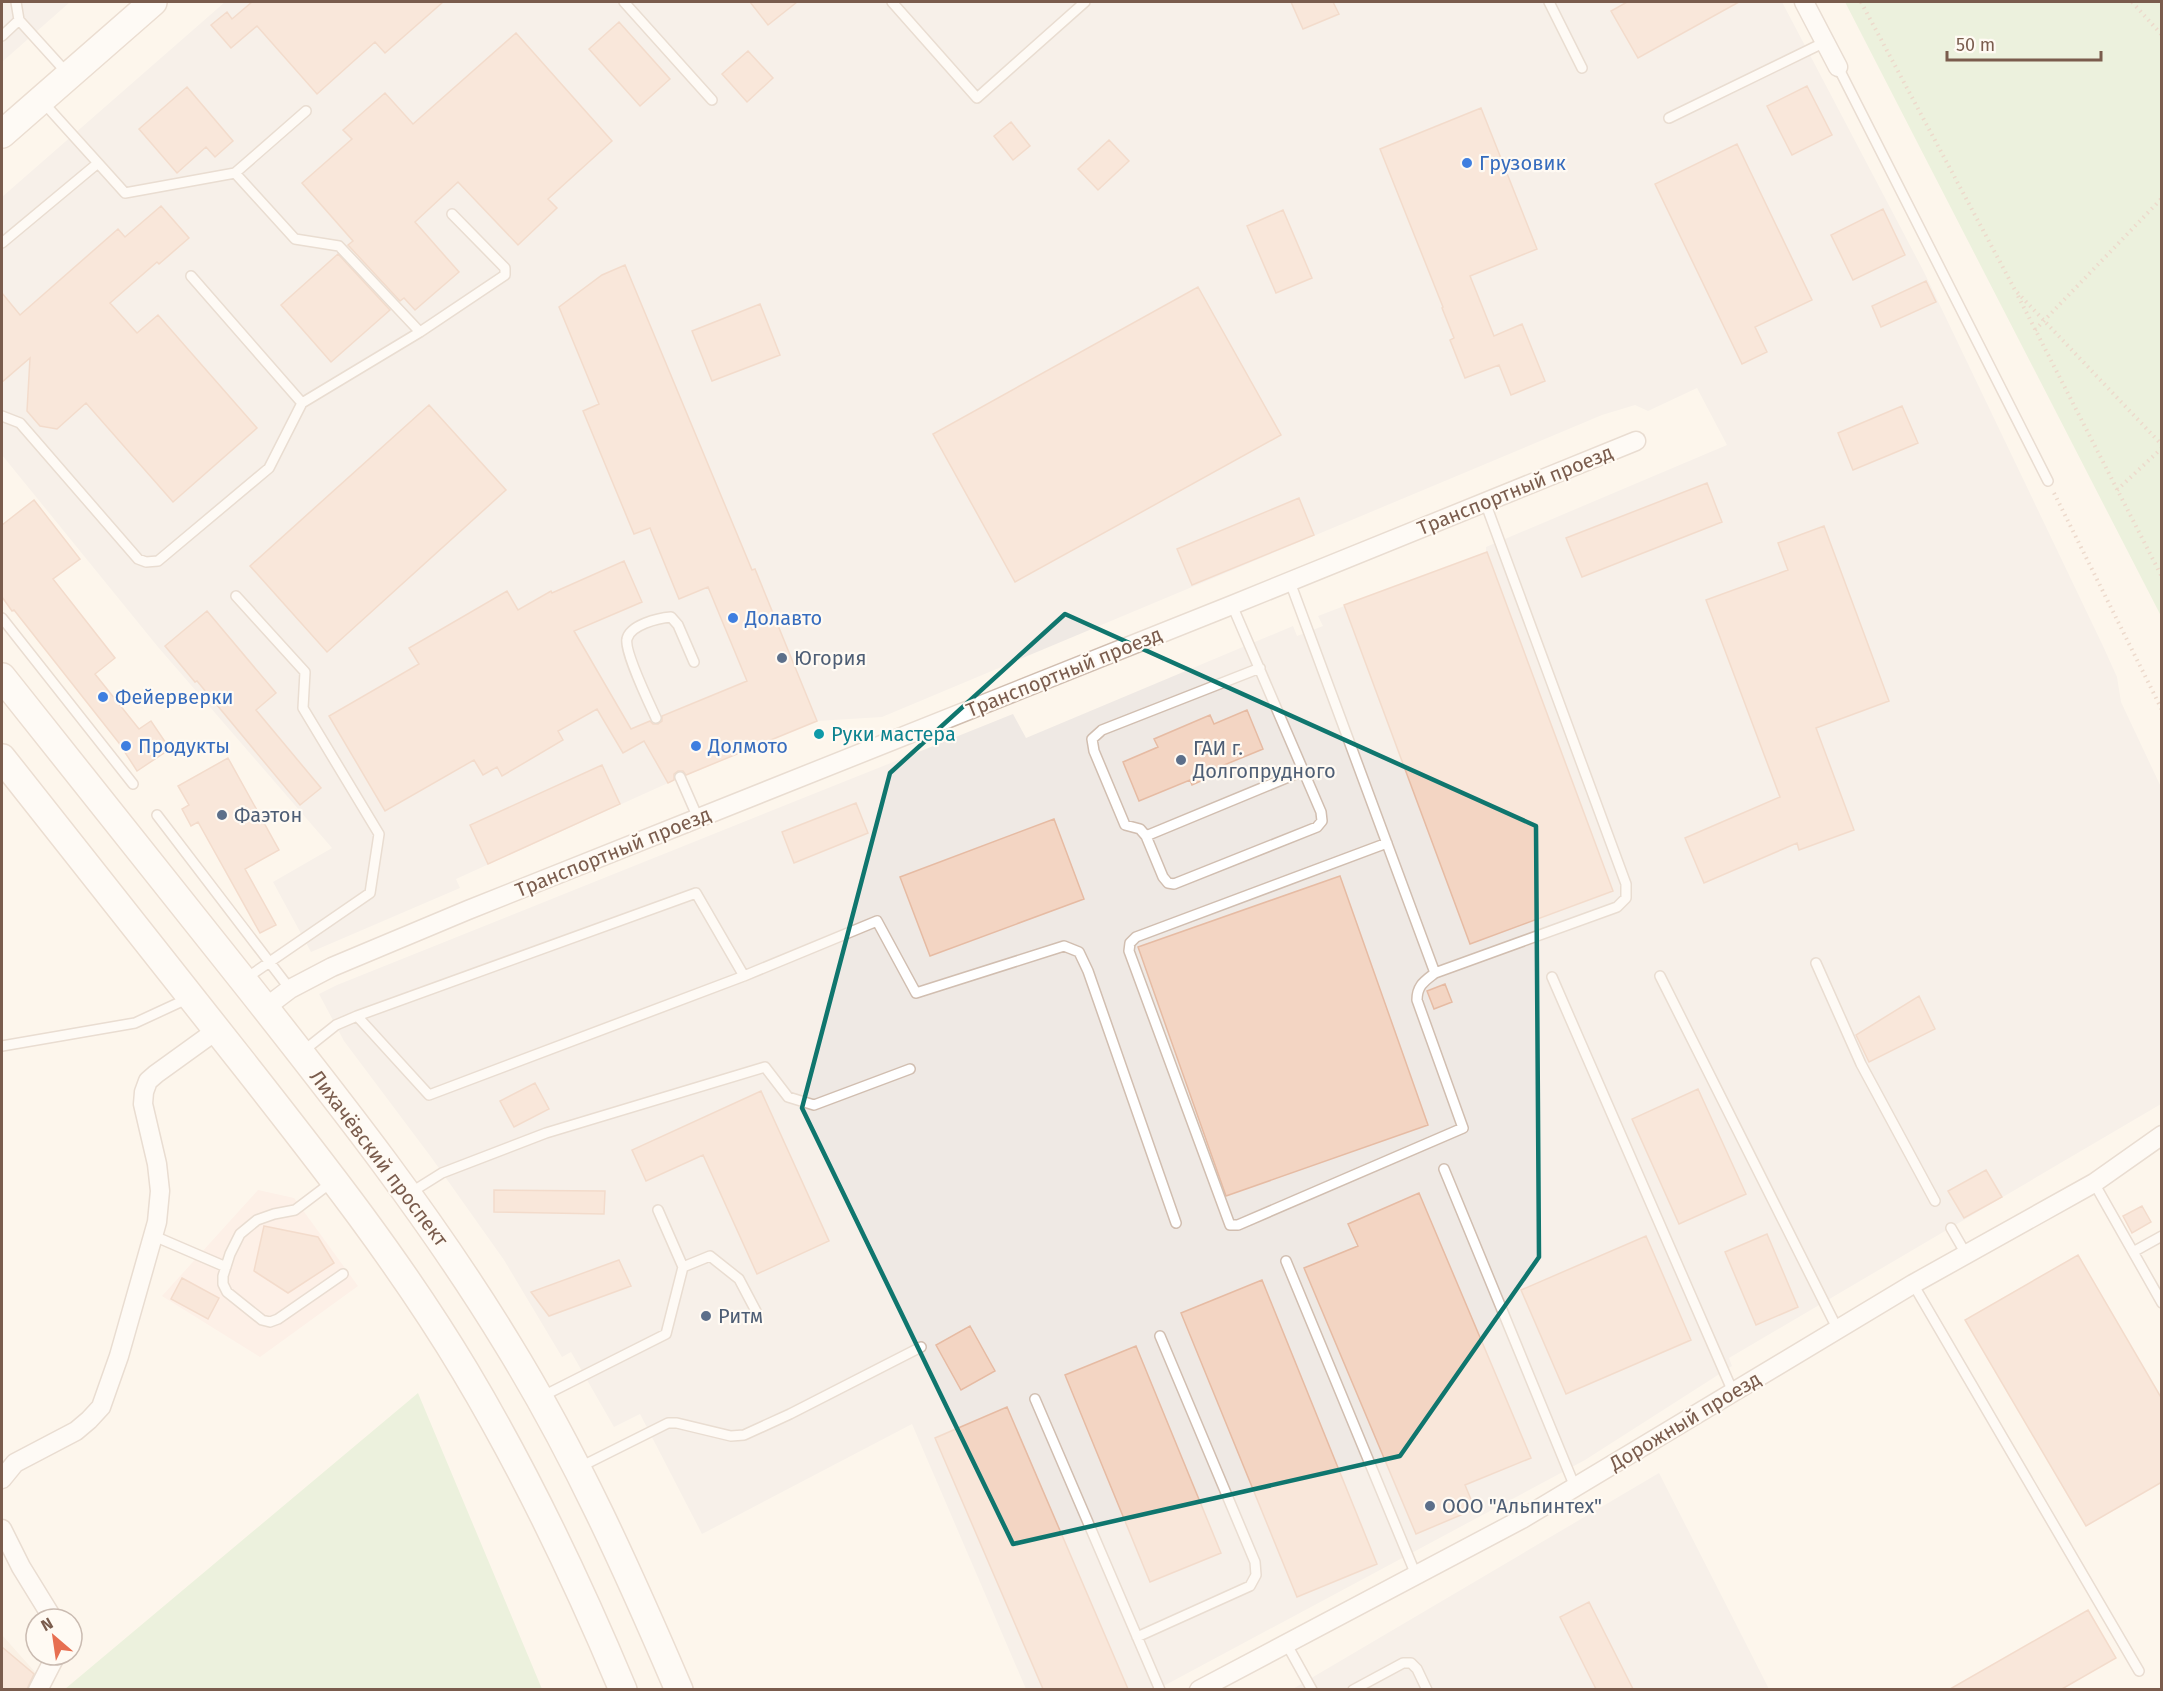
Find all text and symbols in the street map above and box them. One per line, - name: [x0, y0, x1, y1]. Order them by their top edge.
- scale bar: [1947, 24, 2102, 62]
- text: 50 m: [1956, 34, 1995, 56]
- place label: Грузовик: [1479, 151, 1566, 175]
- marker: Грузовик: [1460, 156, 1474, 170]
- street label: Транспортный проезд: [1414, 440, 1616, 540]
- place label: Долавто: [744, 606, 822, 630]
- marker: Долавто: [726, 611, 740, 625]
- street label: Транспортный проезд: [963, 622, 1165, 722]
- place label: Югория: [794, 646, 867, 670]
- marker: Югория: [775, 651, 789, 665]
- place label: Фейерверки: [115, 685, 233, 709]
- marker: Фейерверки: [96, 690, 110, 704]
- place label: Руки мастера: [831, 722, 956, 746]
- marker: Руки мастера: [812, 727, 826, 741]
- place label: Продукты: [138, 734, 230, 758]
- place label: Долмото: [707, 734, 788, 758]
- place label: ГАИ г. Долгопрудного: [1192, 736, 1336, 783]
- marker: Продукты: [119, 739, 133, 753]
- marker: Долмото: [689, 739, 703, 753]
- marker: ГАИ г. Долгопрудного: [1174, 753, 1188, 767]
- street label: Транспортный проезд: [512, 802, 714, 902]
- place label: Фаэтон: [234, 803, 302, 827]
- marker: Фаэтон: [215, 808, 229, 822]
- street label: Лихачёвский проспект: [305, 1065, 454, 1252]
- place label: Ритм: [718, 1304, 763, 1328]
- marker: Ритм: [699, 1309, 713, 1323]
- street label: Дорожный проезд: [1604, 1366, 1765, 1476]
- place label: ООО "Альпинтех": [1442, 1494, 1602, 1518]
- marker: ООО "Альпинтех": [1423, 1499, 1437, 1513]
- north arrow: [24, 1607, 84, 1667]
- text: N: [38, 1613, 56, 1635]

